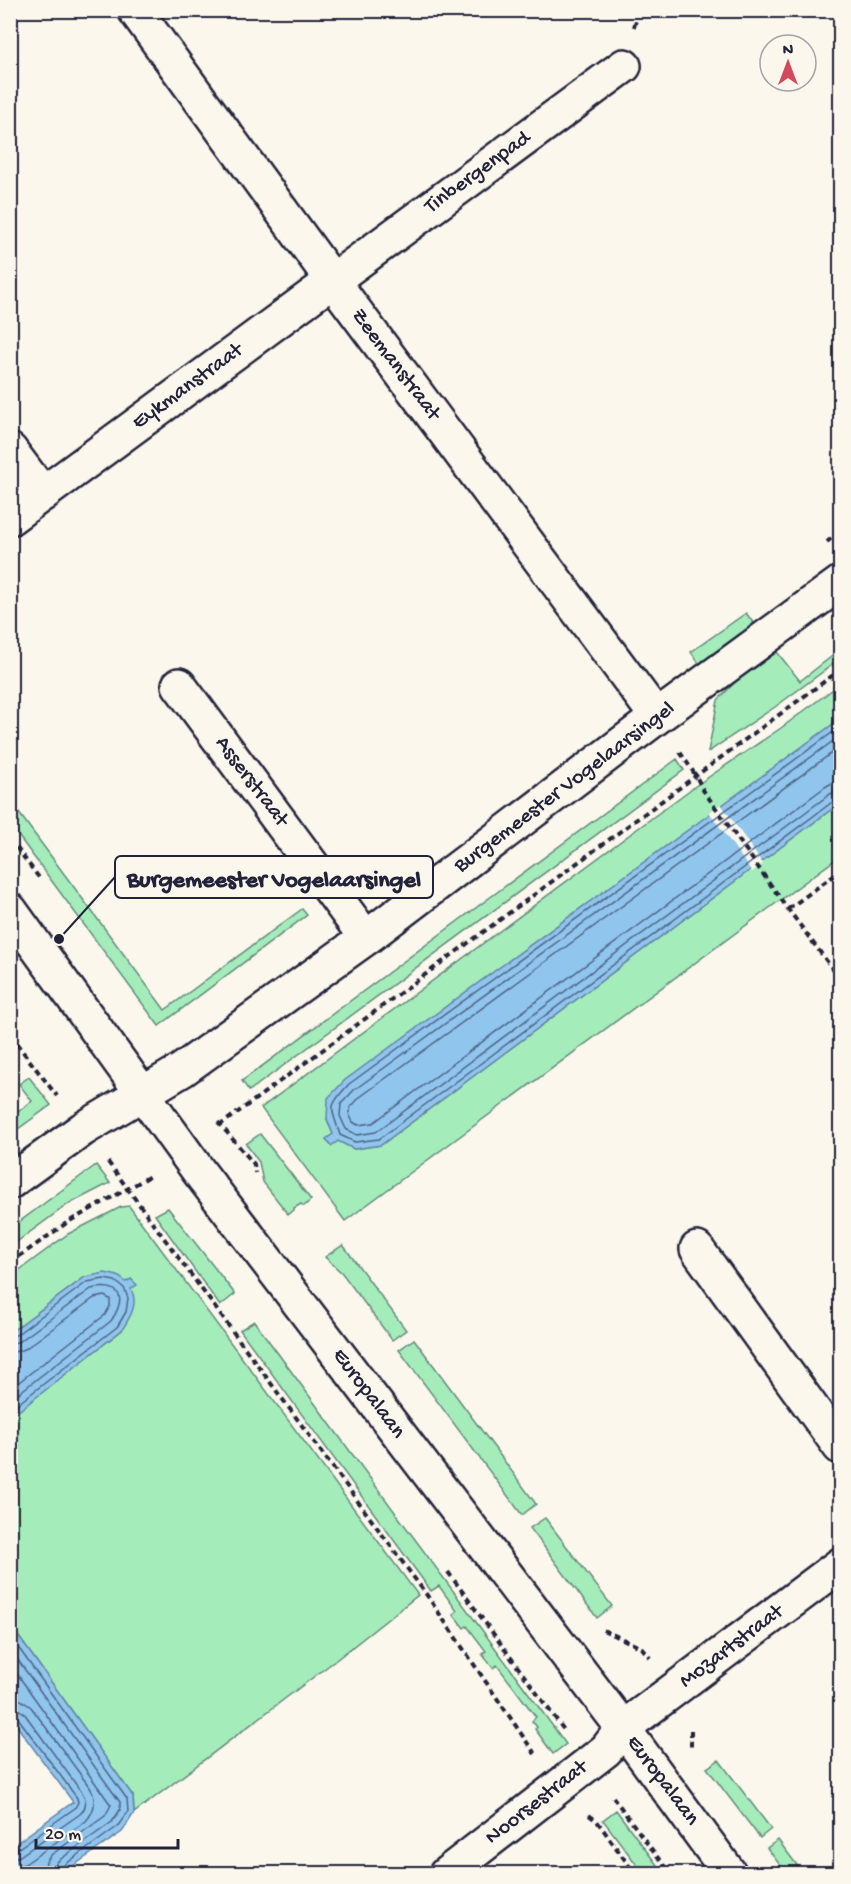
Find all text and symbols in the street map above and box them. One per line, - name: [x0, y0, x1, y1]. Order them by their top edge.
- north arrow: [758, 33, 818, 93]
- text: N: [783, 42, 794, 61]
- street label: Tinbergenpad: [418, 125, 538, 221]
- street label: Zeemanstraat: [344, 304, 447, 428]
- street label: Eykmanstraat: [127, 337, 250, 436]
- street label: Burgemeester Vogelaarsingel: [449, 696, 681, 880]
- street label: Asserstraat: [209, 732, 295, 834]
- callout: Burgemeester Vogelaarsingel: [115, 856, 433, 898]
- text: Burgemeester Vogelaarsingel: [126, 867, 421, 896]
- street label: Europalaan: [326, 1344, 411, 1445]
- street label: Mozartstraat: [675, 1598, 791, 1695]
- street label: Europalaan: [620, 1731, 705, 1832]
- street label: Noorsestraat: [481, 1754, 595, 1851]
- scale bar: [36, 1812, 178, 1850]
- text: 20 m: [45, 1825, 81, 1846]

